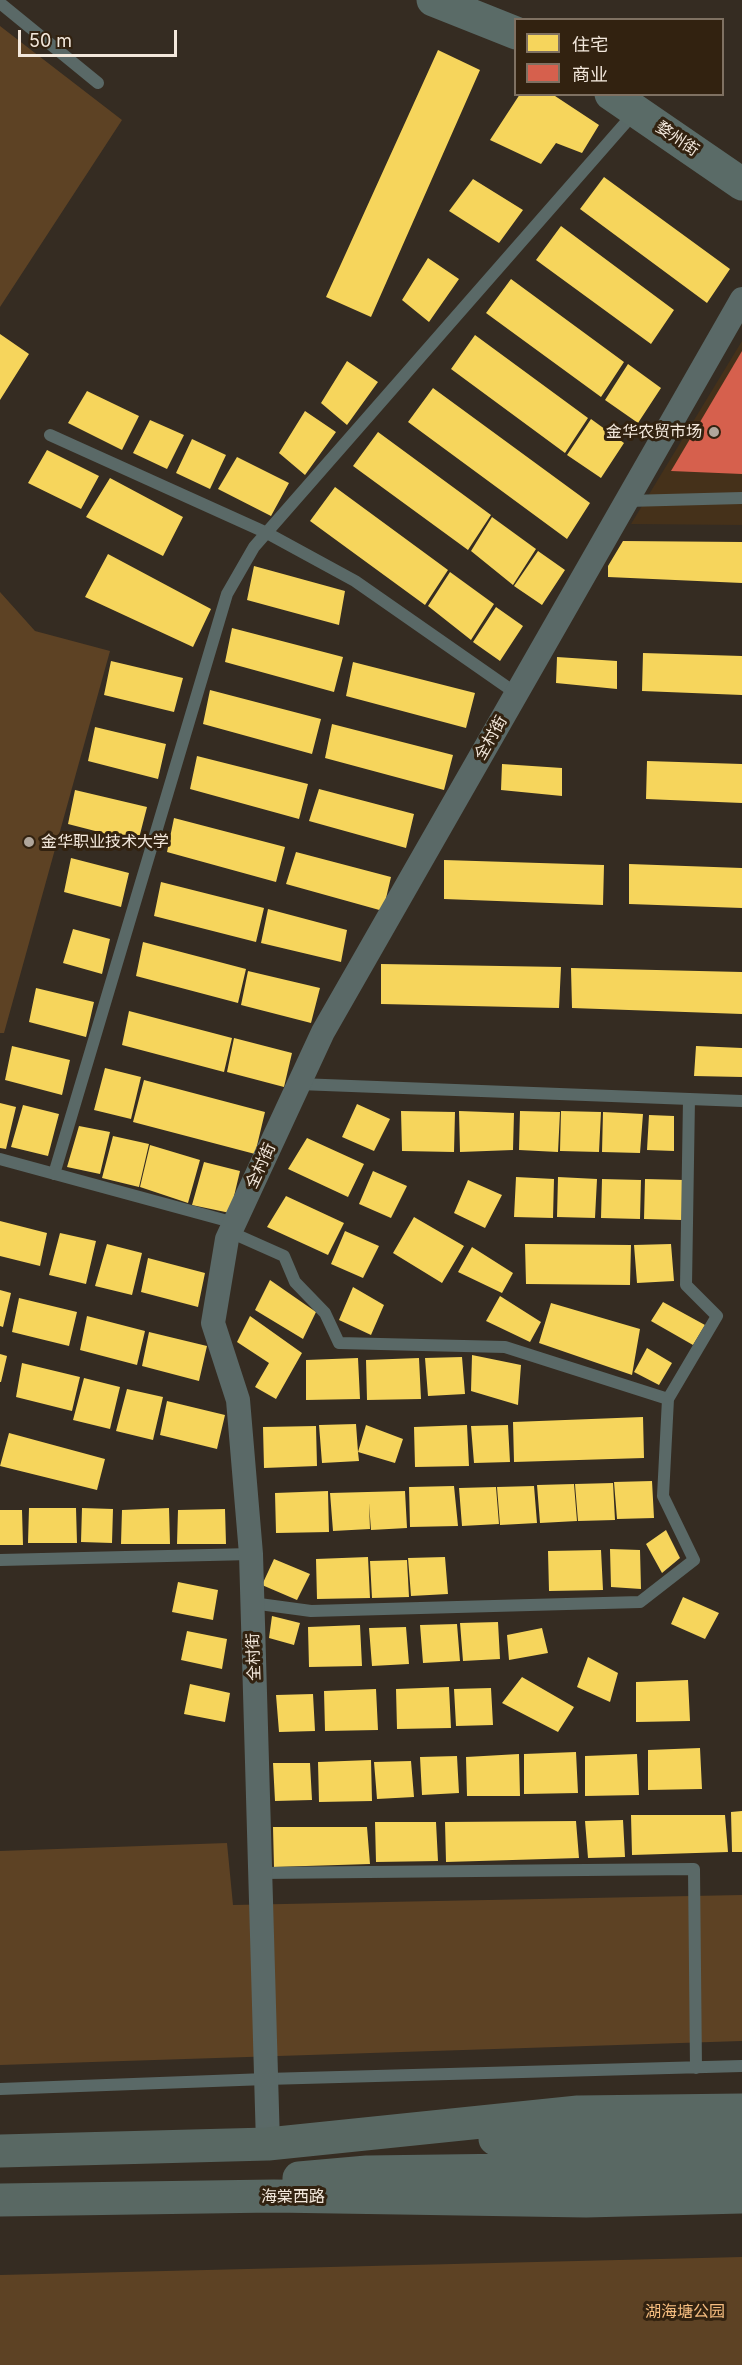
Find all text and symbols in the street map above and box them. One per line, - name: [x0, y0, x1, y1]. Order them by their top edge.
- scale bar: [21, 18, 180, 56]
- legend: [514, 18, 724, 96]
- text: 50 m: [29, 30, 72, 51]
- text: 住宅: [572, 34, 608, 55]
- text: 商业: [572, 64, 608, 85]
- street label: 婺州街: [652, 118, 702, 160]
- place label: 金华农贸市场: [606, 422, 702, 442]
- marker: 金华农贸市场: [707, 425, 721, 439]
- street label: 全村街: [471, 712, 511, 764]
- place label: 金华职业技术大学: [41, 832, 169, 852]
- marker: 金华职业技术大学: [22, 835, 36, 849]
- street label: 全村街: [242, 1140, 280, 1192]
- street label: 全村街: [244, 1633, 264, 1681]
- street label: 海棠西路: [261, 2187, 325, 2207]
- park label: 湖海塘公园: [645, 2302, 725, 2322]

